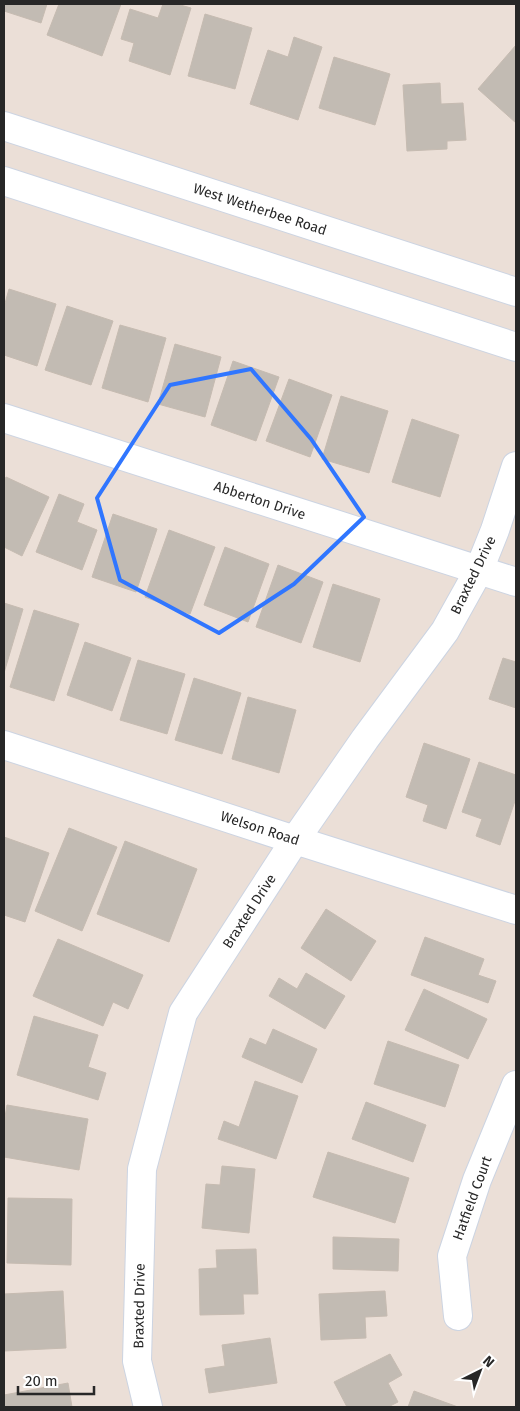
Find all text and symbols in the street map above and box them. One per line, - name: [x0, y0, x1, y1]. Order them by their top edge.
- street label: West Wetherbee Road: [191, 180, 329, 239]
- street label: Abberton Drive: [212, 478, 308, 523]
- street label: Braxted Drive: [447, 533, 500, 617]
- street label: Welson Road: [218, 808, 302, 849]
- street label: Braxted Drive: [219, 871, 280, 952]
- street label: Hatfield Court: [449, 1153, 496, 1243]
- street label: Braxted Drive: [130, 1263, 149, 1349]
- north arrow: [455, 1346, 505, 1396]
- text: N: [479, 1352, 498, 1371]
- scale bar: [18, 1364, 94, 1396]
- text: 20 m: [25, 1372, 58, 1390]

